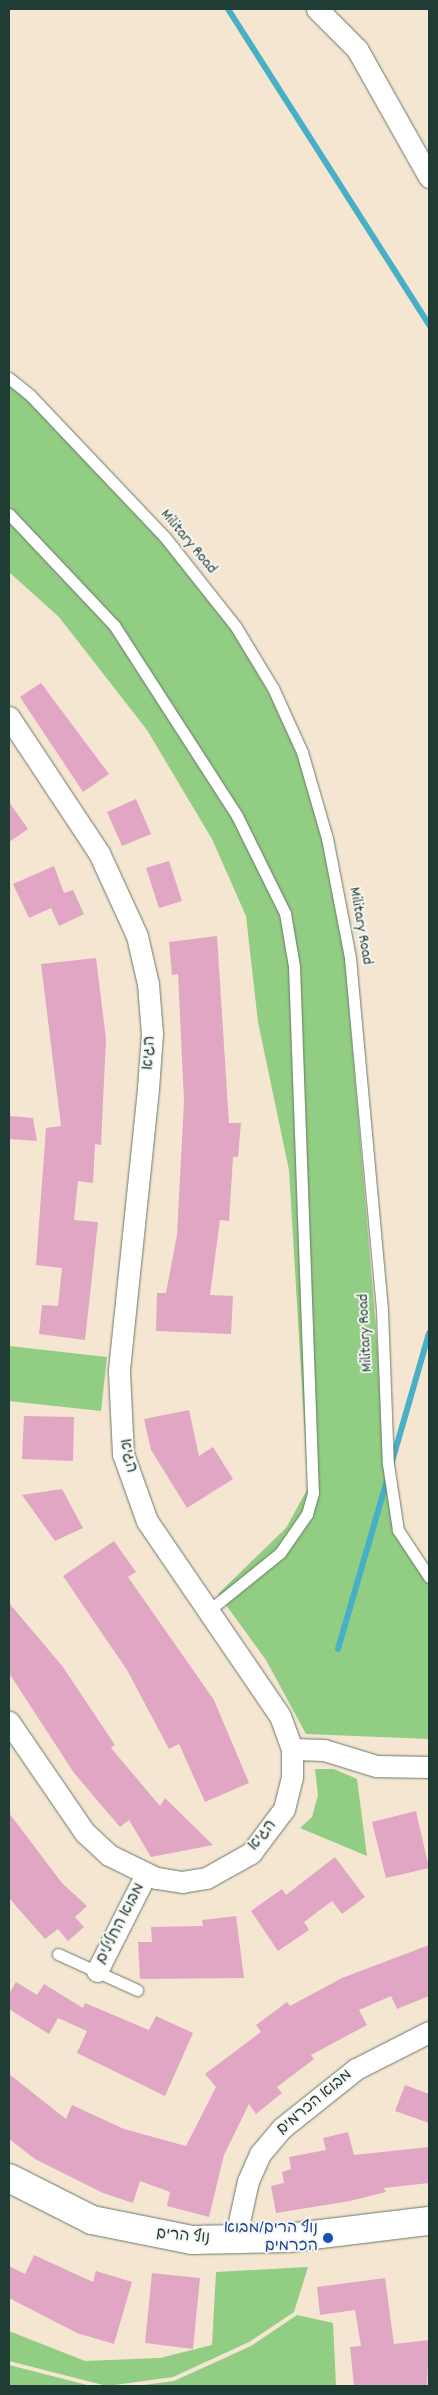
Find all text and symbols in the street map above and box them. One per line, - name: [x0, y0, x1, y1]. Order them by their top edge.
- street label: Military Road: [155, 506, 221, 578]
- street label: Military Road: [344, 886, 376, 966]
- street label: הגיא: [140, 1035, 160, 1071]
- street label: Military Road: [354, 1293, 378, 1373]
- street label: הגיא: [114, 1437, 140, 1475]
- street label: הגיא: [245, 1817, 281, 1855]
- street label: מבוא החלילים: [92, 1880, 150, 1968]
- street label: מבוא הכרמים: [273, 2066, 357, 2140]
- place label: נוף הרים/מבוא הכרמים: [224, 2219, 318, 2257]
- street label: נוף הרים: [155, 2225, 211, 2249]
- marker: נוף הרים/מבוא הכרמים: [322, 2232, 334, 2244]

